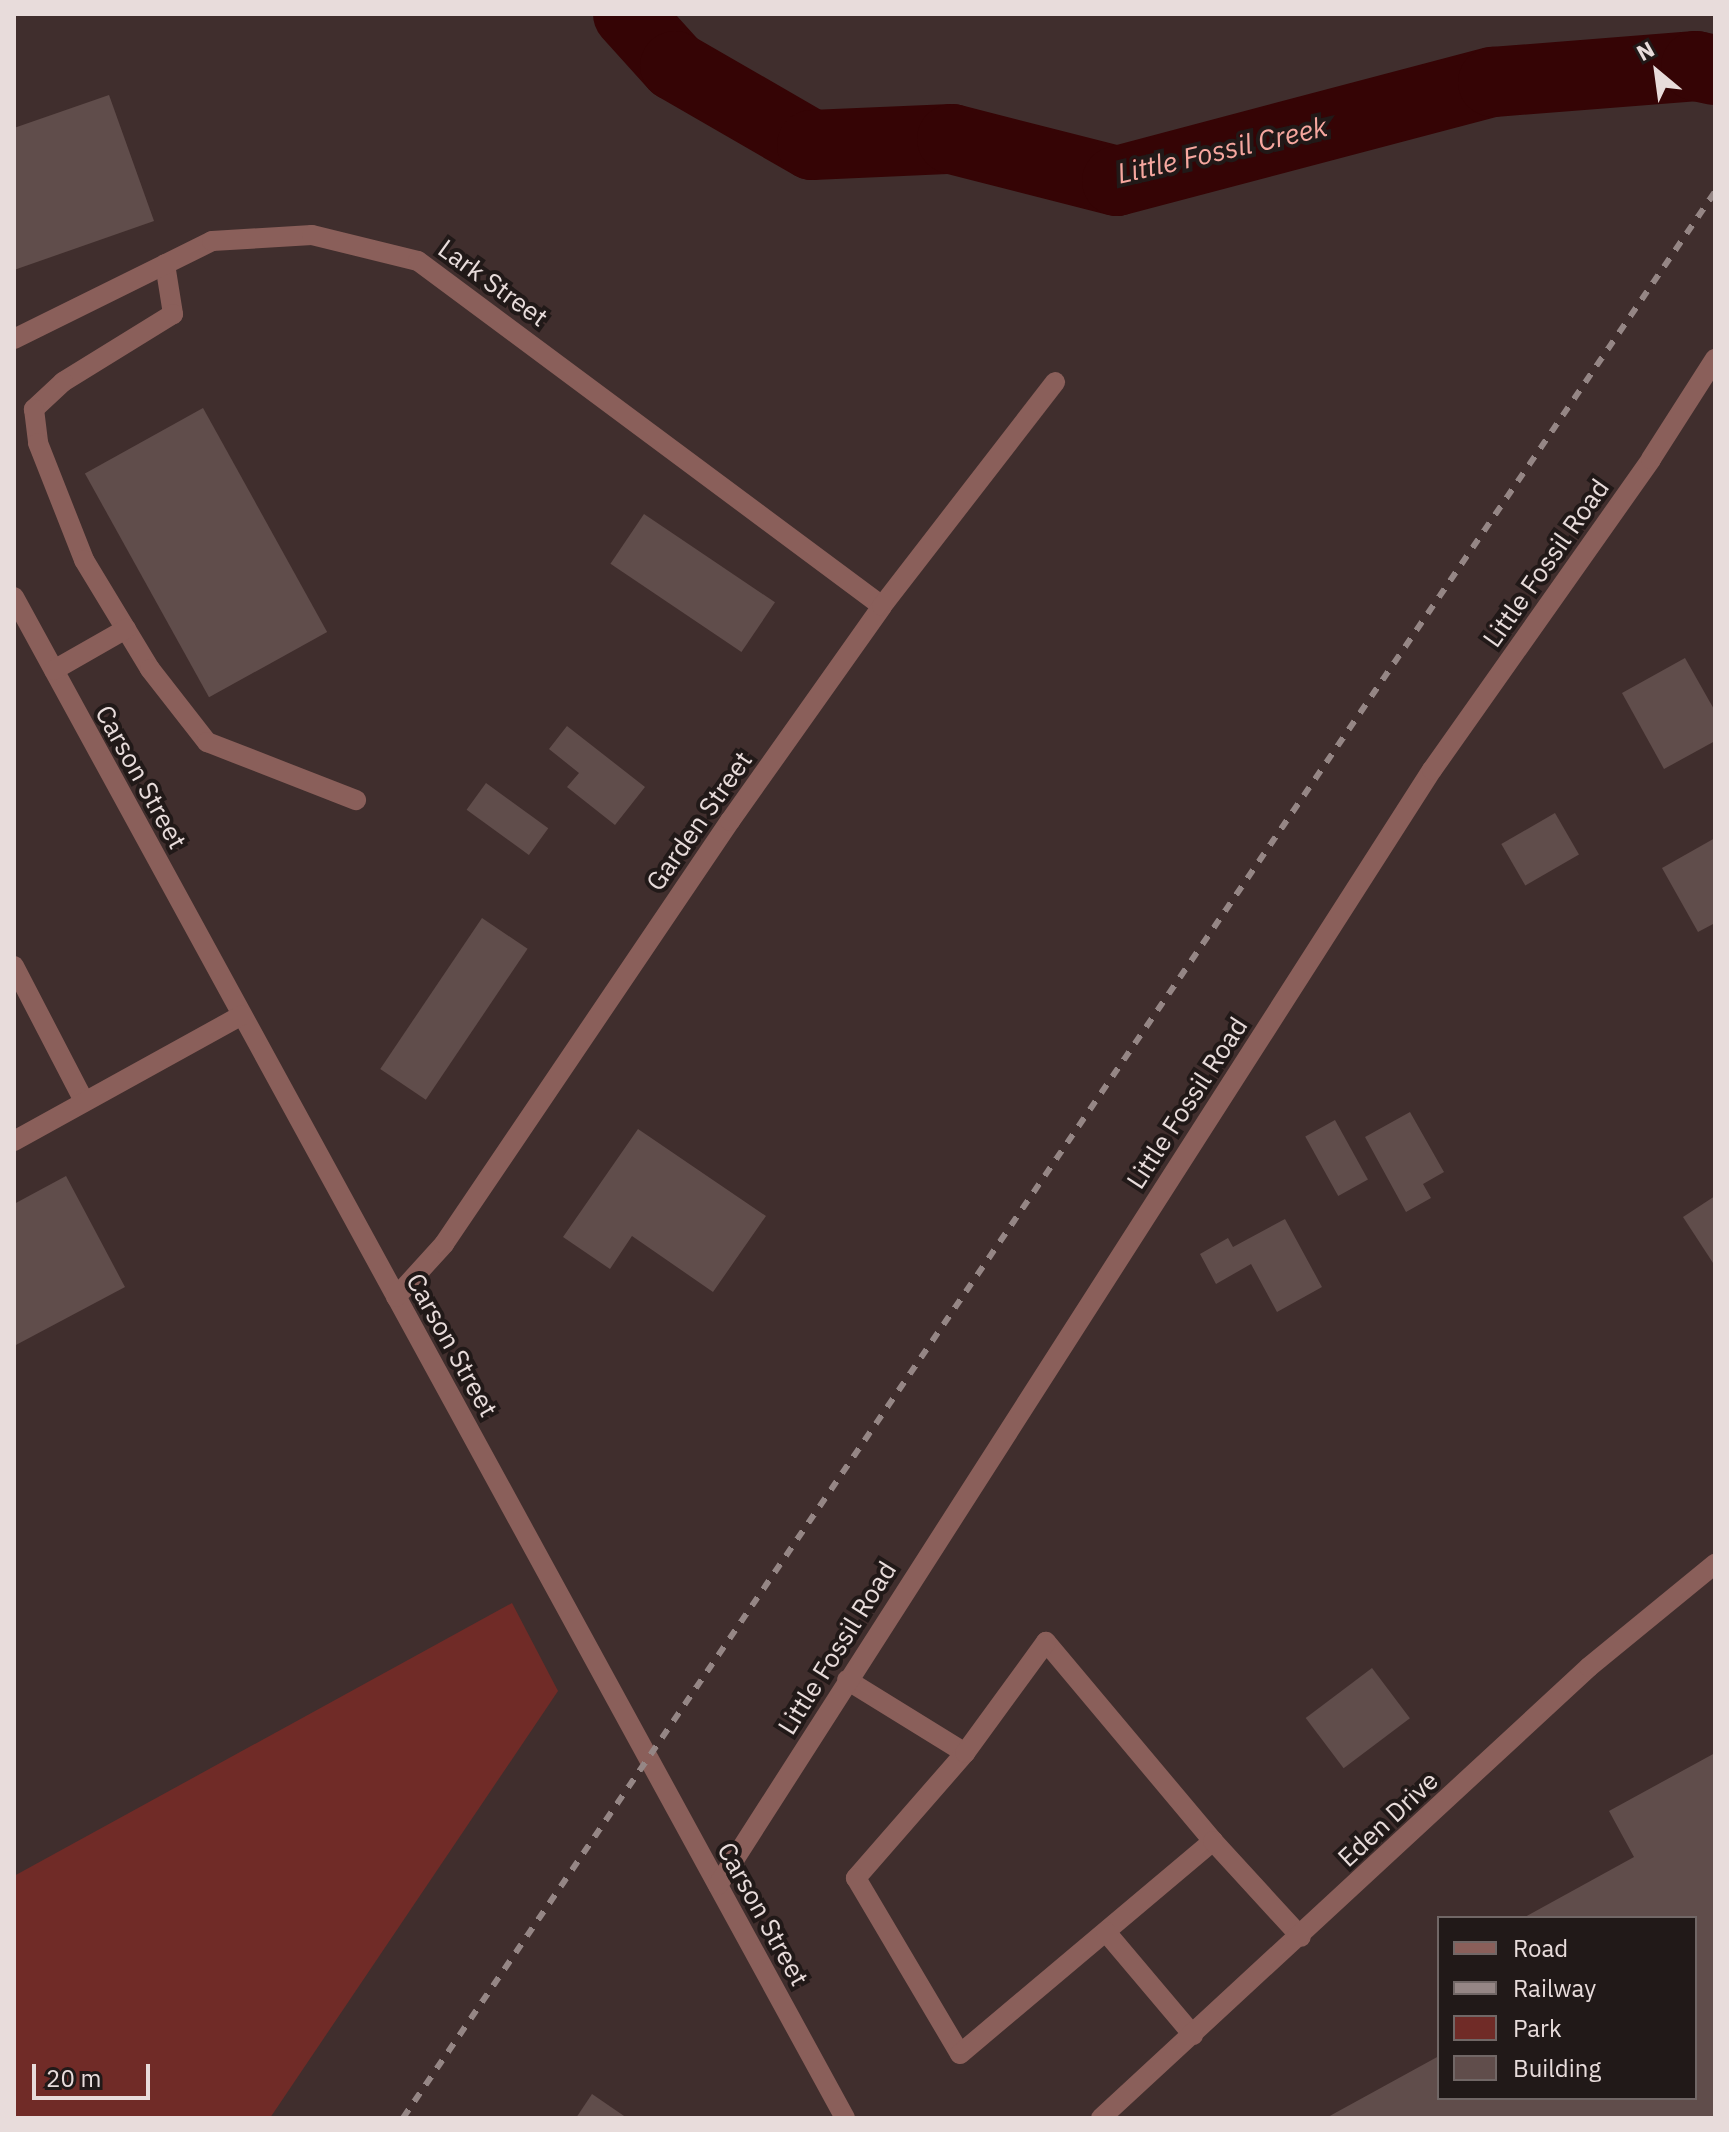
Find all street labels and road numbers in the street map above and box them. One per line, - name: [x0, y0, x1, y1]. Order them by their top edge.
- street label: Lark Street: [432, 233, 554, 333]
- street label: Little Fossil Road: [1476, 473, 1616, 653]
- street label: Carson Street: [89, 700, 193, 854]
- street label: Garden Street: [639, 745, 759, 897]
- street label: Little Fossil Road: [1120, 1011, 1254, 1195]
- street label: Carson Street: [400, 1268, 504, 1422]
- street label: Little Fossil Road: [771, 1556, 903, 1740]
- street label: Eden Drive: [1331, 1765, 1445, 1873]
- street label: Carson Street: [711, 1837, 815, 1991]

